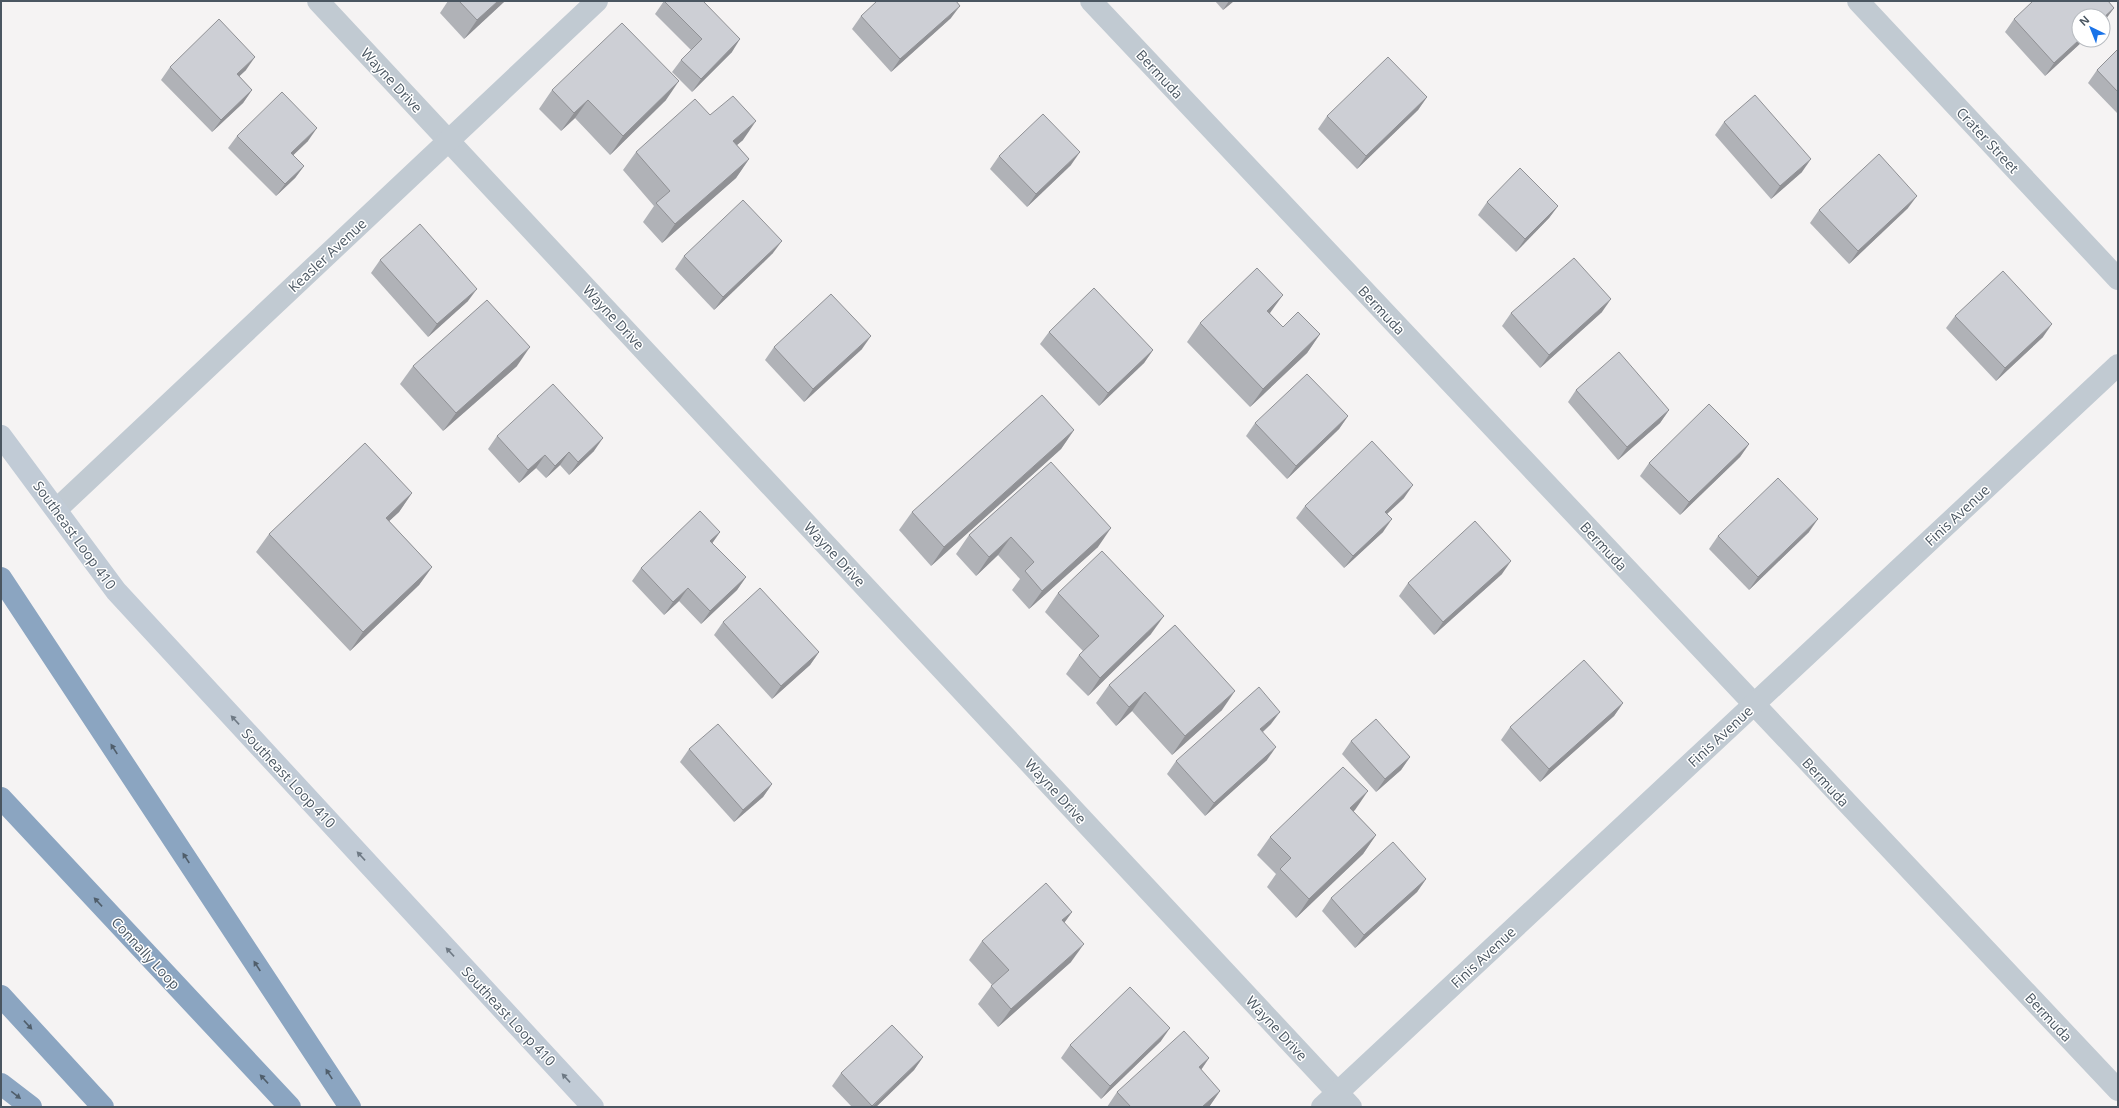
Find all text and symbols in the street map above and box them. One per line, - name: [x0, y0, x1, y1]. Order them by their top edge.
- north arrow: [2071, 8, 2111, 48]
- text: N: [2075, 12, 2092, 29]
- street label: Wayne Drive: [357, 44, 427, 117]
- street label: Bermuda: [1132, 45, 1188, 103]
- street label: Crater Street: [1953, 103, 2023, 177]
- street label: Keasler Avenue: [284, 214, 370, 296]
- street label: Wayne Drive: [579, 281, 649, 354]
- street label: Bermuda: [1354, 281, 1410, 339]
- street label: Southeast Loop 410: [29, 477, 121, 593]
- street label: Finis Avenue: [1921, 480, 1994, 550]
- street label: Bermuda: [1576, 517, 1632, 575]
- street label: Wayne Drive: [800, 518, 870, 591]
- street label: Finis Avenue: [1684, 701, 1757, 771]
- one-way arrow: [231, 715, 240, 725]
- street label: Southeast Loop 410: [238, 724, 340, 832]
- one-way arrow: [110, 744, 118, 754]
- street label: Bermuda: [1798, 753, 1854, 811]
- street label: Wayne Drive: [1021, 755, 1091, 828]
- one-way arrow: [357, 851, 366, 862]
- one-way arrow: [182, 852, 189, 863]
- one-way arrow: [93, 897, 103, 907]
- street label: Connally Loop: [107, 913, 185, 993]
- street label: Finis Avenue: [1447, 922, 1520, 992]
- one-way arrow: [445, 947, 454, 957]
- one-way arrow: [253, 961, 261, 971]
- street label: Southeast Loop 410: [458, 962, 560, 1070]
- street label: Bermuda: [2021, 988, 2077, 1046]
- street label: Wayne Drive: [1242, 992, 1312, 1065]
- one-way arrow: [23, 1020, 32, 1030]
- one-way arrow: [325, 1069, 333, 1080]
- one-way arrow: [259, 1073, 268, 1084]
- one-way arrow: [562, 1073, 571, 1083]
- one-way arrow: [11, 1091, 22, 1100]

